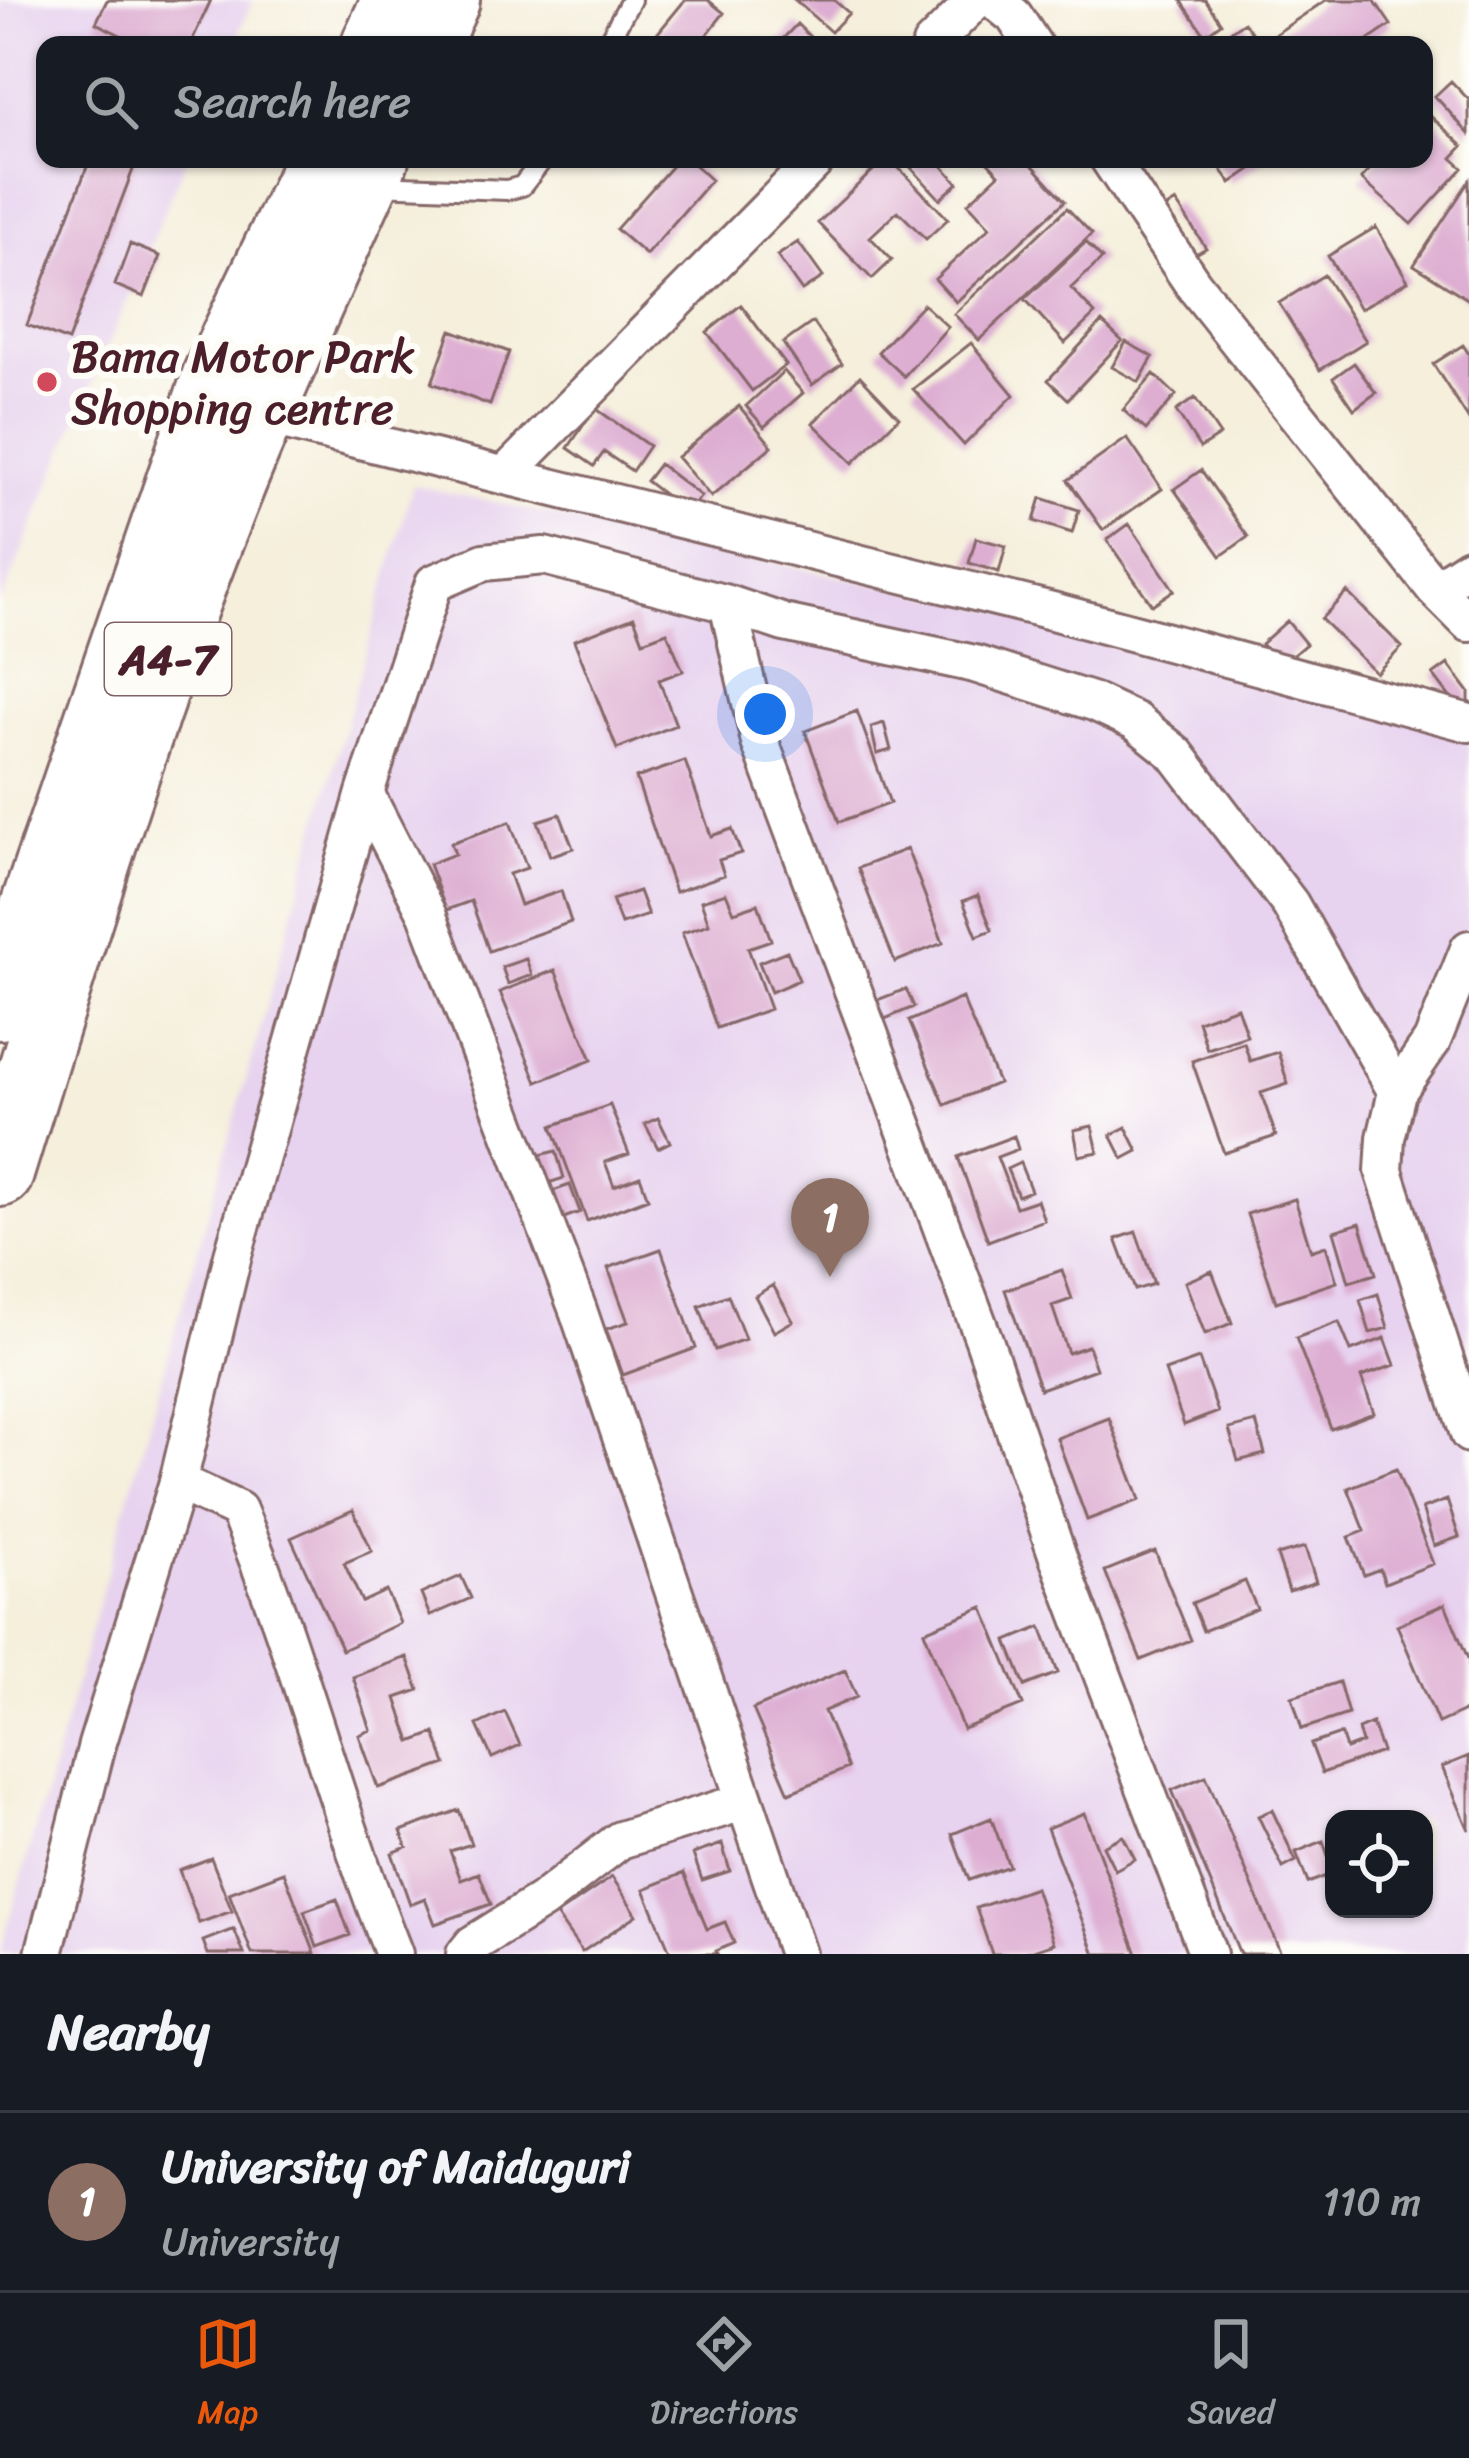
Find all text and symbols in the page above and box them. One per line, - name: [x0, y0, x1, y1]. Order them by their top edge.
- search box: [36, 36, 1433, 168]
- text: Search here: [174, 62, 411, 142]
- icon: search: [78, 69, 144, 135]
- place label: Bama Motor Park Shopping centre: [71, 317, 415, 449]
- marker: Bama Motor Park Shopping centre: [34, 369, 60, 395]
- road number: A4-7: [105, 623, 231, 695]
- your location: [735, 684, 795, 744]
- pin: 1: [791, 1178, 869, 1277]
- map controls: [1325, 1810, 1433, 1918]
- button: locate: [1325, 1810, 1433, 1918]
- text: Nearby: [48, 1987, 209, 2077]
- text: University of Maiduguri: [162, 2127, 630, 2207]
- text: 1: [79, 2167, 95, 2236]
- text: 110 m: [1323, 2167, 1421, 2236]
- text: University: [162, 2207, 340, 2276]
- tab: Map: [195, 2311, 261, 2441]
- tab: Directions: [650, 2311, 798, 2441]
- tab: Saved: [1187, 2311, 1274, 2441]

